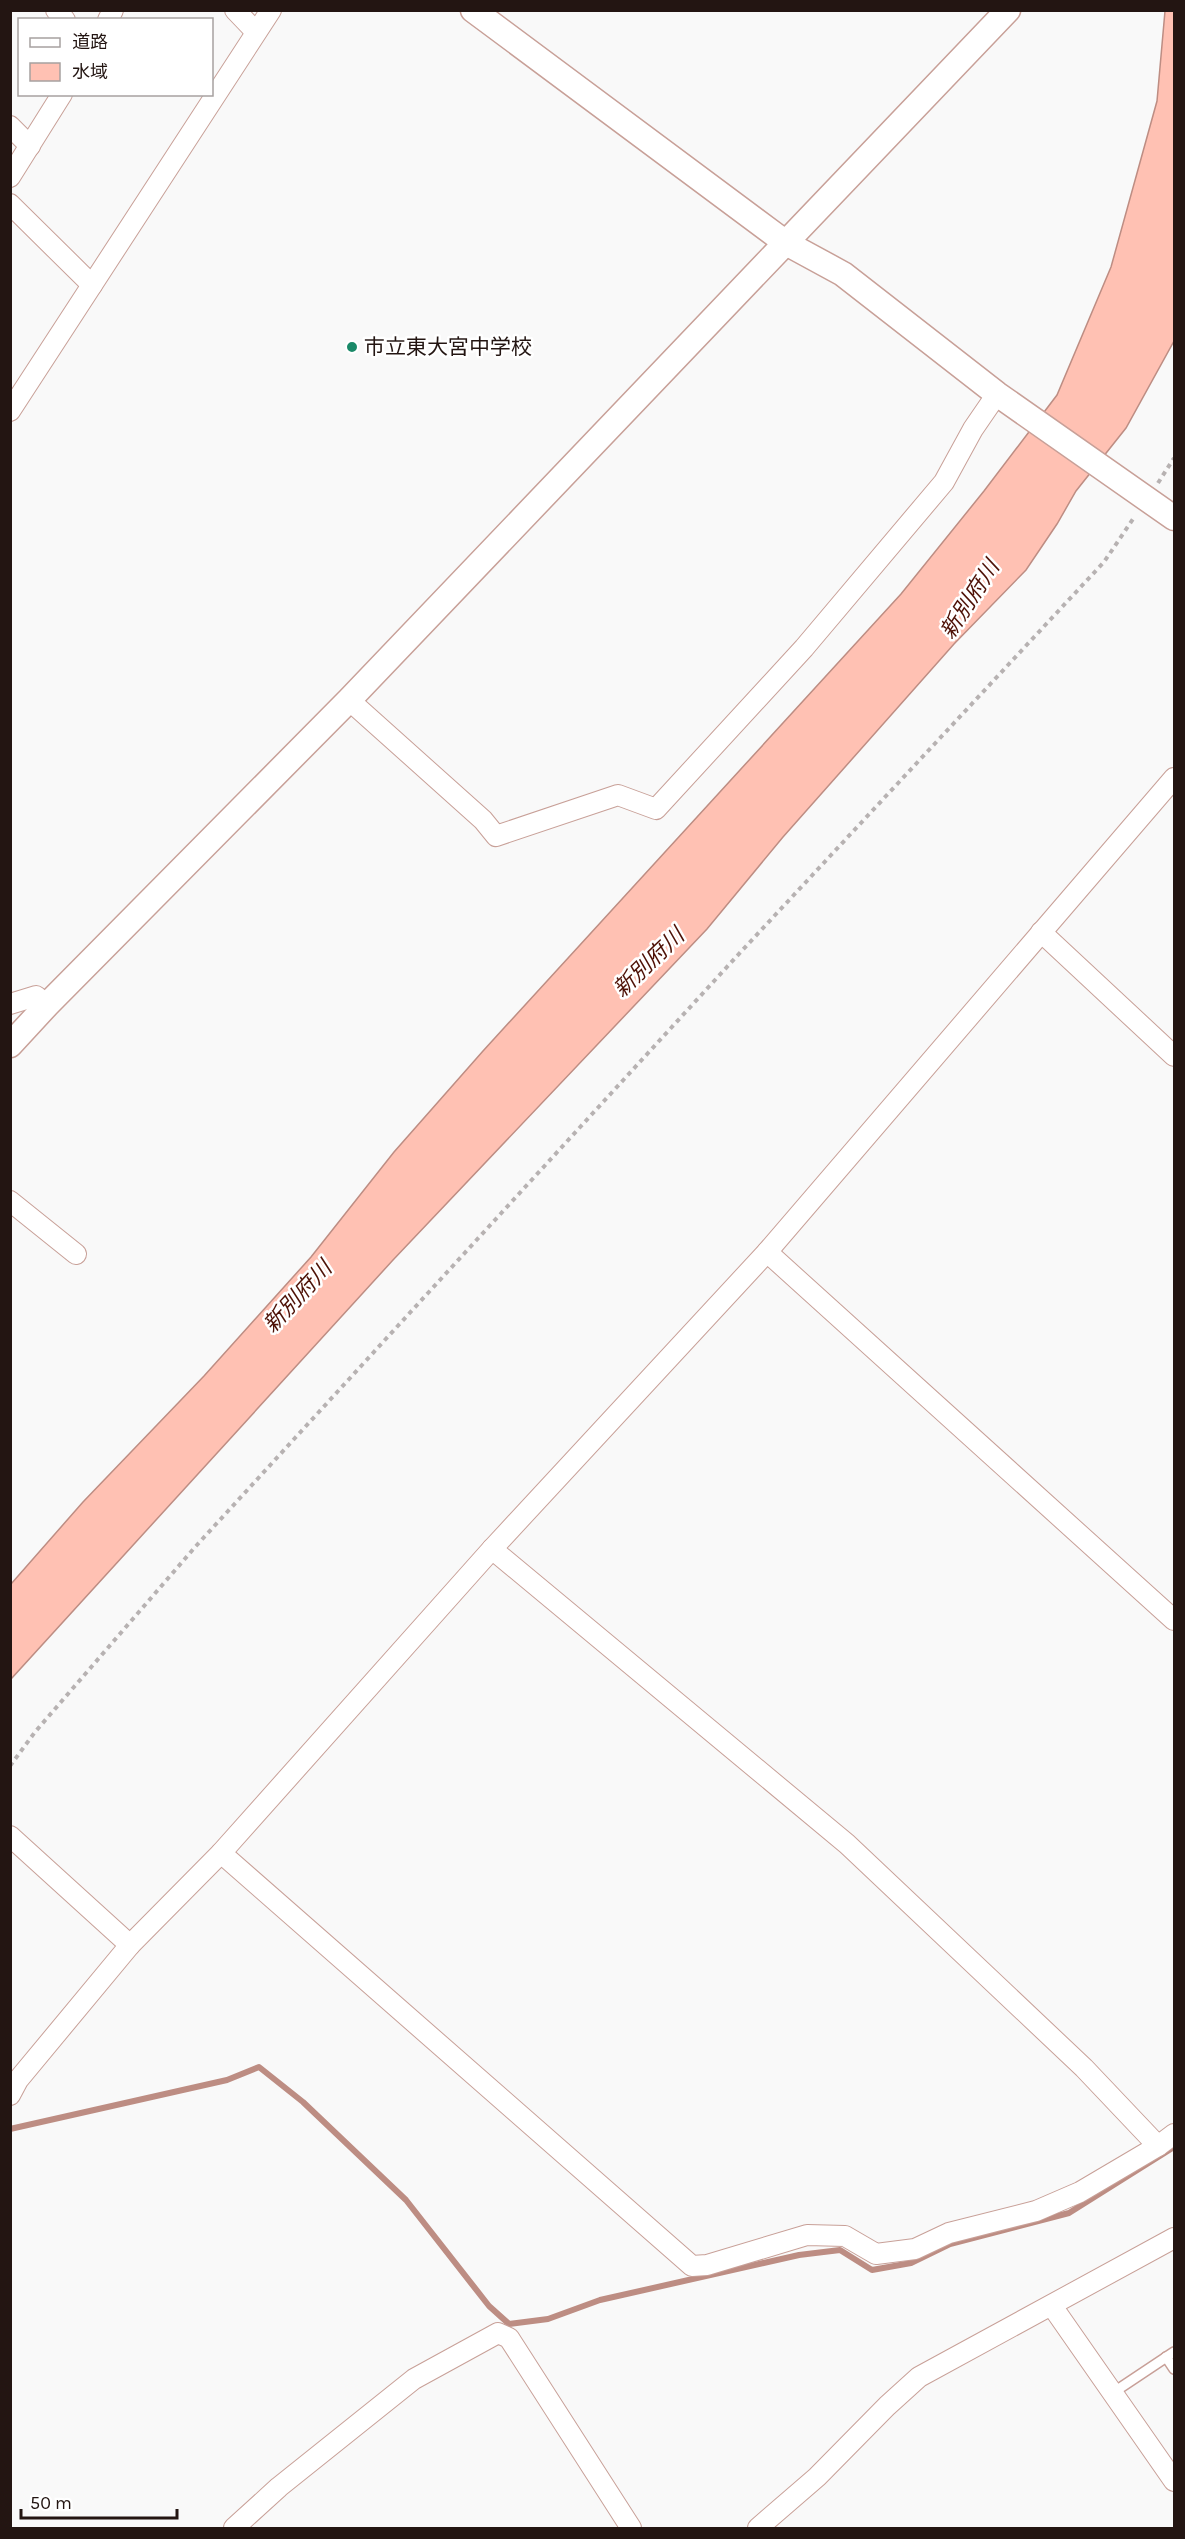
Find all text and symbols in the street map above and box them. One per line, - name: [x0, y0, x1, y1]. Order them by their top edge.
- legend: [18, 18, 213, 96]
- text: 道路: [72, 31, 108, 53]
- text: 水域: [72, 61, 108, 83]
- place label: 市立東大宮中学校: [364, 335, 532, 359]
- marker: 市立東大宮中学校: [345, 340, 359, 354]
- water label: 新別府川: [935, 554, 1006, 644]
- water label: 新別府川: [608, 921, 691, 1003]
- water label: 新別府川: [258, 1254, 339, 1338]
- scale bar: [21, 2482, 177, 2520]
- text: 50 m: [30, 2492, 72, 2514]

